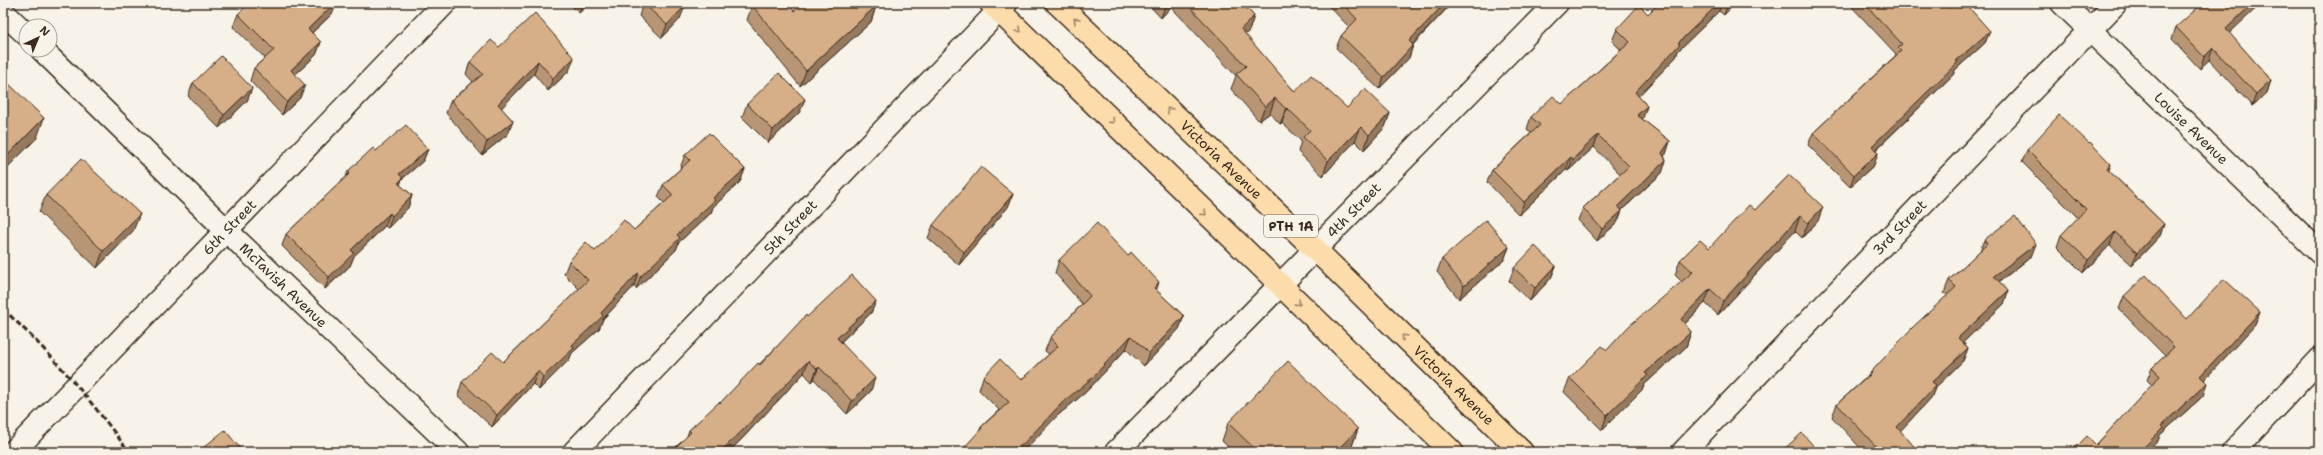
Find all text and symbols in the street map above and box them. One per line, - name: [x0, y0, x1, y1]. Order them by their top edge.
- north arrow: [18, 18, 58, 58]
- one-way arrow: [1073, 18, 1080, 25]
- text: N: [36, 23, 53, 40]
- one-way arrow: [1014, 25, 1022, 33]
- street label: Louise Avenue: [2150, 88, 2232, 168]
- one-way arrow: [1166, 108, 1174, 115]
- one-way arrow: [1107, 116, 1115, 124]
- street label: Victoria Avenue: [1176, 116, 1266, 203]
- street label: 4th Street: [1322, 179, 1385, 242]
- street label: 6th Street: [199, 196, 260, 259]
- street label: 5th Street: [760, 196, 821, 258]
- street label: 3rd Street: [1869, 196, 1930, 259]
- one-way arrow: [1199, 208, 1207, 215]
- road number: PTH 1A: [1264, 215, 1318, 237]
- street label: McTavish Avenue: [236, 239, 331, 331]
- one-way arrow: [1293, 298, 1300, 305]
- one-way arrow: [1401, 334, 1409, 342]
- street label: Victoria Avenue: [1409, 341, 1498, 429]

